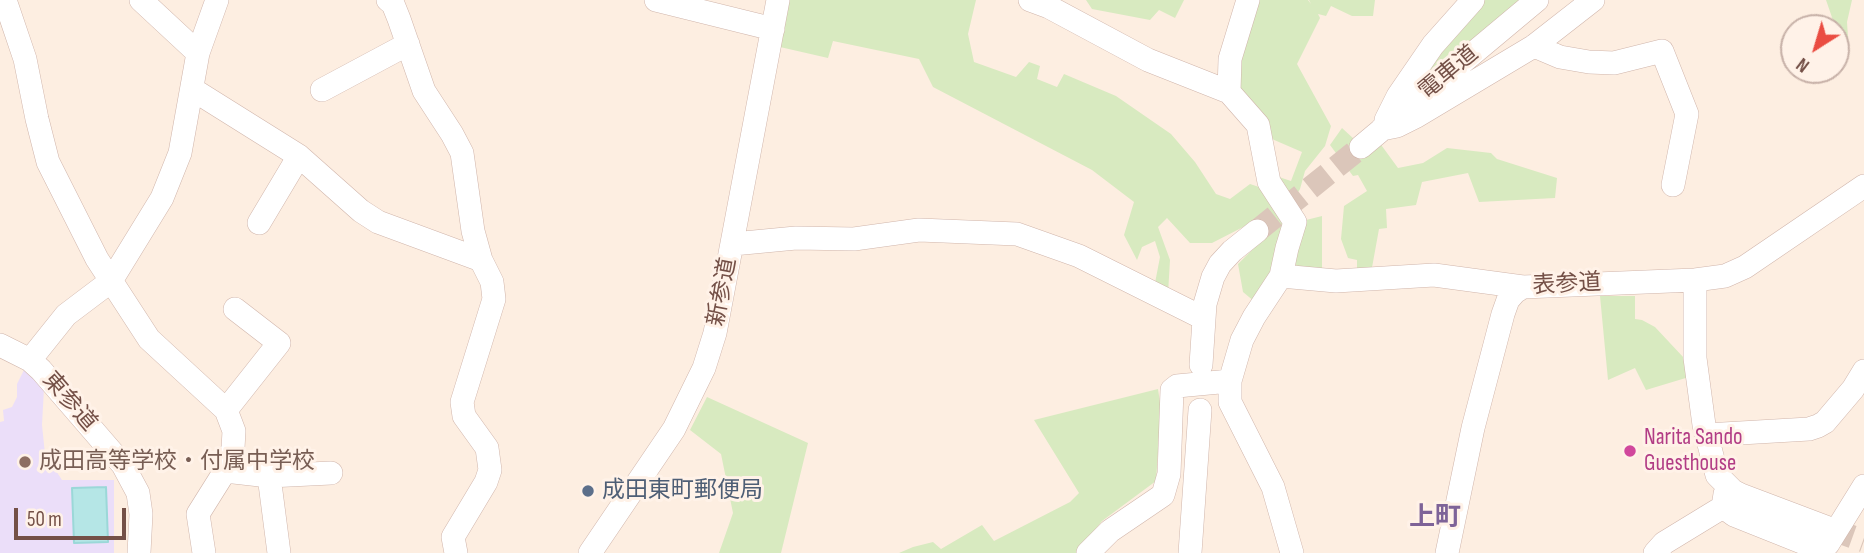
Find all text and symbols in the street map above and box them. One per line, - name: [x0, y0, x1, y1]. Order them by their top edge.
- north arrow: [1780, 14, 1850, 84]
- street label: 電車道: [1414, 40, 1484, 106]
- text: N: [1792, 52, 1814, 77]
- street label: 新参道: [703, 256, 743, 328]
- street label: 表参道: [1532, 269, 1602, 301]
- street label: 東参道: [36, 367, 102, 437]
- place label: Narita Sando Guesthouse: [1644, 424, 1743, 478]
- marker: Narita Sando Guesthouse: [1622, 443, 1638, 459]
- place label: 成田高等学校・付属中学校: [39, 448, 315, 476]
- marker: 成田高等学校・付属中学校: [17, 454, 33, 470]
- place label: 成田東町郵便局: [602, 477, 763, 505]
- marker: 成田東町郵便局: [580, 483, 596, 499]
- scale bar: [18, 494, 130, 538]
- district label: 上町: [1409, 502, 1461, 534]
- text: 50 m: [27, 507, 62, 532]

